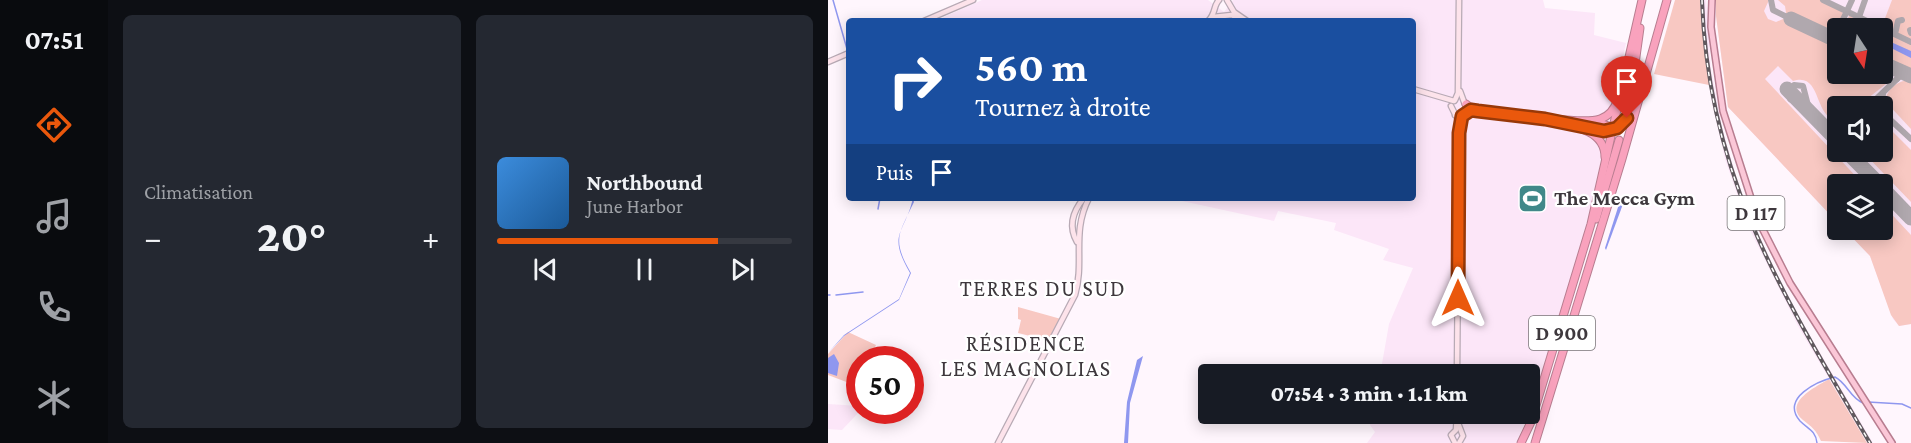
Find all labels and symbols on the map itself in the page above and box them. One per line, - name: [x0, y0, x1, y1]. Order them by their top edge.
- north arrow: [1827, 18, 1893, 84]
- pin: [1601, 56, 1652, 118]
- sports icon: The Mecca Gym: [1517, 182, 1549, 214]
- place label: The Mecca Gym: [1554, 186, 1695, 210]
- road number: D 117: [1728, 196, 1784, 230]
- position arrow: [1426, 266, 1490, 330]
- district label: TERRES DU SUD: [960, 276, 1126, 301]
- road number: D 900: [1529, 316, 1595, 350]
- district label: RÉSIDENCE LES MAGNOLIAS: [941, 331, 1111, 381]
- speed limit sign: 50: [846, 346, 924, 424]

